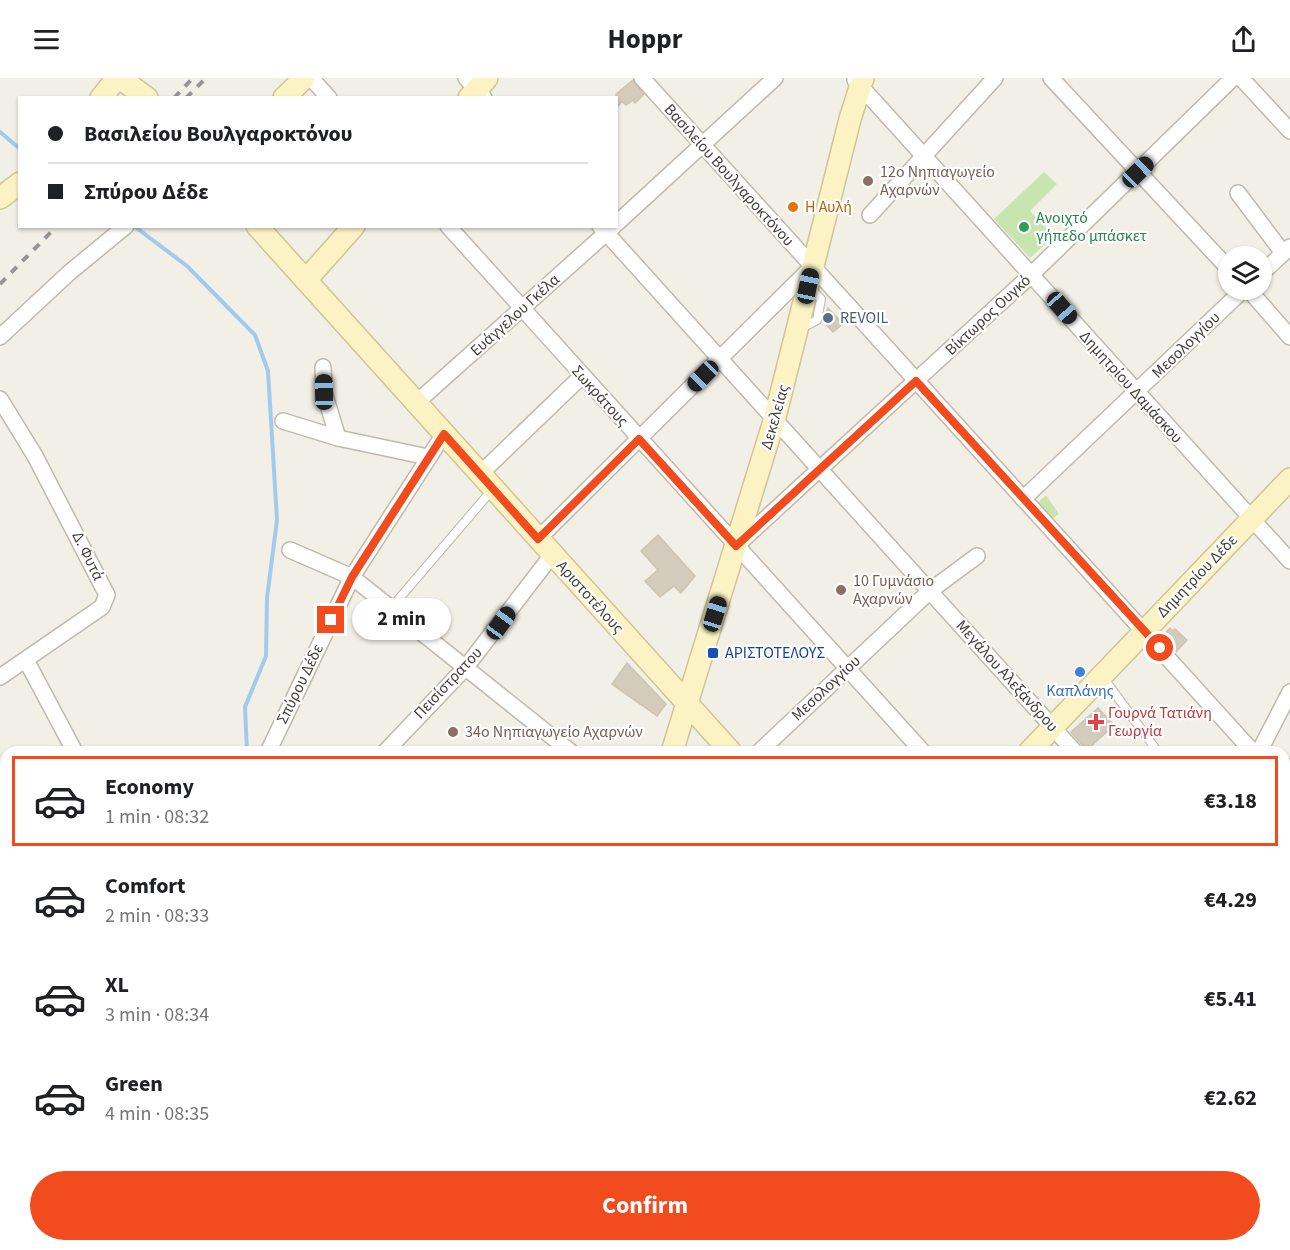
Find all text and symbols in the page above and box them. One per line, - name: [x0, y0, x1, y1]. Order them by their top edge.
- text: Hoppr: [608, 20, 682, 59]
- icon: menu: [30, 23, 63, 56]
- icon: share: [1227, 23, 1260, 56]
- street label: Βασιλείου Βουλγαροκτόνου: [659, 99, 799, 251]
- text: Βασιλείου Βουλγαροκτόνου: [84, 118, 352, 150]
- car: [1119, 153, 1157, 191]
- place label: 12ο Νηπιαγωγείο Αχαρνών: [880, 161, 995, 201]
- marker: 12ο Νηπιαγωγείο Αχαρνών: [861, 174, 875, 188]
- text: Σπύρου Δέδε: [84, 176, 209, 208]
- place label: Η Αυλή: [805, 196, 852, 218]
- marker: Η Αυλή: [786, 200, 800, 214]
- place label: Ανοιχτό γήπεδο μπάσκετ: [1036, 207, 1147, 247]
- marker: Ανοιχτό γήπεδο μπάσκετ: [1017, 220, 1031, 234]
- map controls: [1218, 246, 1272, 300]
- button: layers: [1218, 246, 1272, 300]
- car: [795, 267, 821, 305]
- street label: Ευάγγελου Γκέλα: [466, 269, 565, 361]
- street label: Βίκτωρος Ουγκό: [940, 270, 1036, 360]
- car: [1043, 289, 1081, 327]
- place label: REVOIL: [840, 307, 888, 329]
- street label: Μεσολογγίου: [1147, 307, 1225, 383]
- marker: REVOIL: [821, 311, 835, 325]
- street label: Δημητρίου Δαμάσκου: [1074, 326, 1188, 448]
- car: [684, 357, 722, 395]
- street label: Σωκράτους: [566, 360, 634, 432]
- car: [315, 374, 333, 410]
- street label: Δεκελείας: [755, 382, 795, 452]
- street label: Δ. Φυτά: [67, 528, 109, 584]
- street label: Δημητρίου Δέδε: [1152, 530, 1242, 622]
- street label: Αριστοτέλους: [551, 556, 629, 638]
- place label: 10 Γυμνάσιο Αχαρνών: [853, 570, 934, 610]
- marker: 10 Γυμνάσιο Αχαρνών: [834, 583, 848, 597]
- car: [701, 594, 729, 634]
- callout: 2 min: [352, 599, 451, 641]
- car: [483, 603, 519, 643]
- text: 2 min: [377, 605, 426, 633]
- route end: [317, 606, 344, 633]
- street label: Μεγάλου Αλεξάνδρου: [951, 615, 1063, 737]
- route start: [1146, 634, 1173, 661]
- street label: Σπύρου Δέδε: [271, 640, 329, 728]
- street label: Πεισίστρατου: [409, 642, 487, 724]
- place label: ΑΡΙΣΤΟΤΕΛΟΥΣ: [725, 642, 825, 664]
- marker: ΑΡΙΣΤΟΤΕΛΟΥΣ: [706, 646, 720, 660]
- street label: Μεσολογγίου: [787, 650, 865, 726]
- marker: Καπλάνης: [1073, 665, 1087, 679]
- place label: Καπλάνης: [1046, 680, 1114, 702]
- place label: Γουρνά Τατιάνη Γεωργία: [1108, 702, 1212, 742]
- marker: Γουρνά Τατιάνη Γεωργία: [1089, 715, 1103, 729]
- place label: 34o Νηπιαγωγείο Αχαρνών: [465, 721, 643, 743]
- marker: 34o Νηπιαγωγείο Αχαρνών: [446, 725, 460, 739]
- text: Economy: [105, 771, 194, 803]
- icon: car: [33, 774, 87, 828]
- text: €3.18: [1204, 785, 1257, 817]
- text: 1 min · 08:32: [105, 803, 209, 831]
- text: Comfort: [105, 870, 186, 902]
- icon: car: [33, 873, 87, 927]
- text: €4.29: [1204, 884, 1257, 916]
- text: 2 min · 08:33: [105, 902, 209, 930]
- text: XL: [105, 969, 129, 1001]
- icon: car: [33, 972, 87, 1026]
- text: €5.41: [1204, 983, 1257, 1015]
- text: 3 min · 08:34: [105, 1001, 209, 1029]
- text: Green: [105, 1068, 163, 1100]
- icon: car: [33, 1071, 87, 1125]
- text: €2.62: [1204, 1082, 1257, 1114]
- text: 4 min · 08:35: [105, 1100, 209, 1128]
- button: Confirm: [30, 1171, 1260, 1240]

